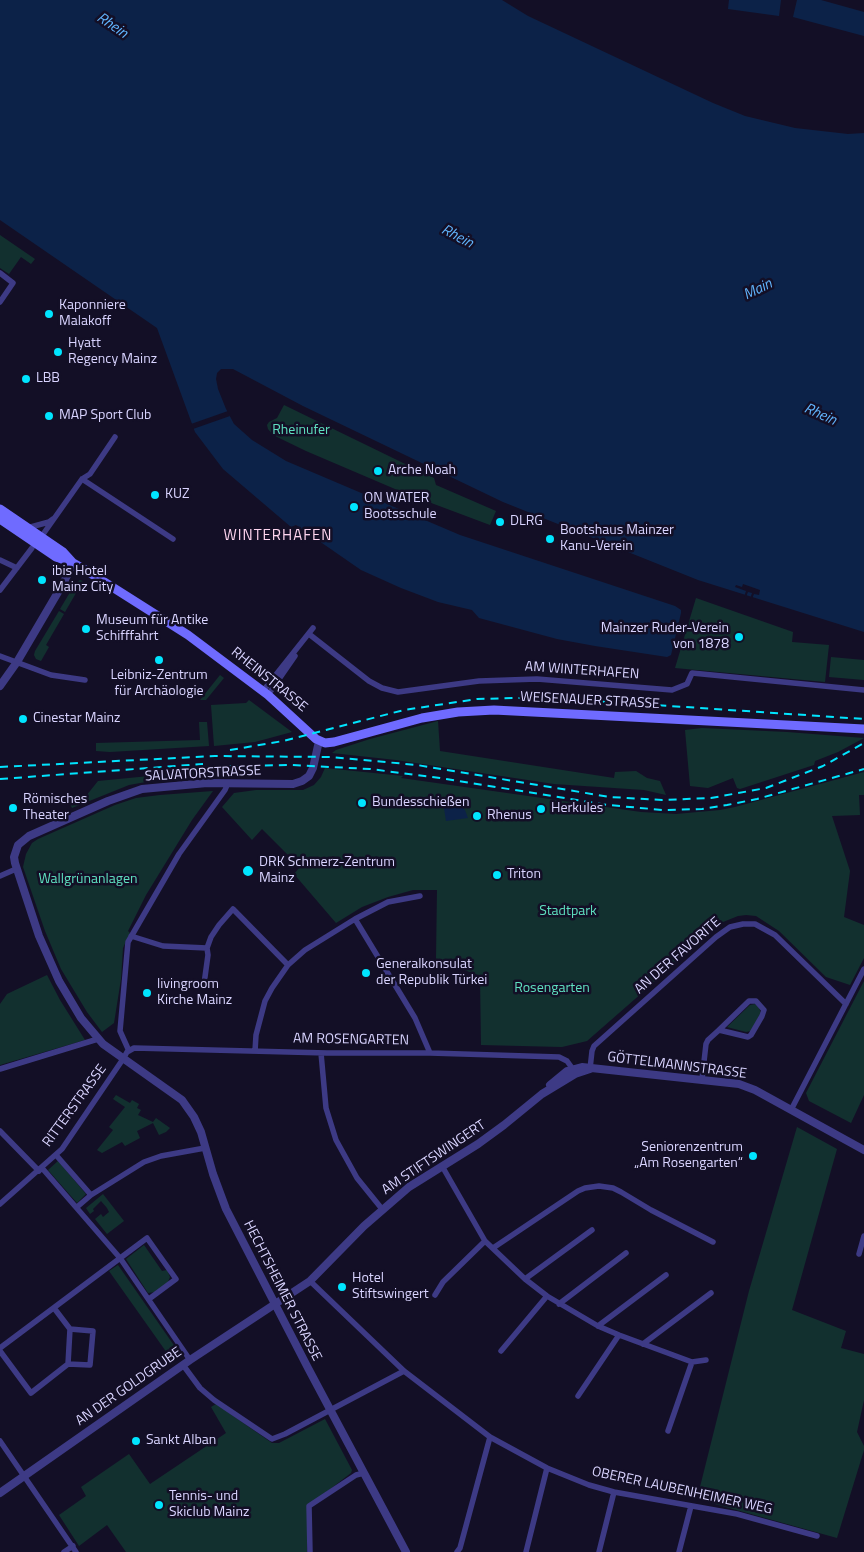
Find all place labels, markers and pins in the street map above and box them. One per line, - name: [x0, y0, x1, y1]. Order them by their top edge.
- place label: Kaponniere Malakoff: [59, 298, 126, 331]
- marker: Kaponniere Malakoff: [43, 308, 55, 320]
- place label: Hyatt Regency Mainz: [68, 336, 157, 368]
- marker: Hyatt Regency Mainz: [52, 346, 64, 358]
- place label: LBB: [36, 371, 60, 387]
- marker: LBB: [20, 373, 32, 385]
- place label: MAP Sport Club: [59, 408, 151, 424]
- marker: MAP Sport Club: [43, 410, 55, 422]
- place label: Arche Noah: [388, 463, 456, 479]
- marker: Arche Noah: [372, 465, 384, 477]
- place label: KUZ: [165, 487, 189, 503]
- marker: KUZ: [149, 489, 161, 501]
- place label: ON WATER Bootsschule: [364, 491, 437, 524]
- marker: ON WATER Bootsschule: [348, 501, 360, 513]
- place label: DLRG: [510, 514, 543, 530]
- marker: DLRG: [494, 516, 506, 528]
- place label: Bootshaus Mainzer Kanu-Verein: [560, 523, 674, 556]
- marker: Bootshaus Mainzer Kanu-Verein: [544, 533, 556, 545]
- place label: ibis Hotel Mainz City: [52, 564, 113, 596]
- marker: ibis Hotel Mainz City: [36, 574, 48, 586]
- place label: Museum für Antike Schifffahrt: [96, 613, 208, 646]
- place label: Mainzer Ruder-Verein von 1878: [601, 621, 729, 654]
- marker: Museum für Antike Schifffahrt: [80, 623, 92, 635]
- marker: Mainzer Ruder-Verein von 1878: [733, 631, 745, 643]
- marker: Leibniz-Zentrum für Archäologie: [153, 654, 165, 666]
- place label: Leibniz-Zentrum für Archäologie: [110, 668, 208, 700]
- place label: Cinestar Mainz: [33, 711, 120, 727]
- marker: Cinestar Mainz: [17, 713, 29, 725]
- place label: Römisches Theater: [23, 792, 87, 824]
- place label: Bundesschießen: [372, 795, 469, 811]
- marker: Bundesschießen: [356, 797, 368, 809]
- place label: Herkules: [551, 801, 603, 817]
- marker: Römisches Theater: [7, 802, 19, 814]
- marker: Herkules: [535, 803, 547, 815]
- place label: Rhenus: [487, 808, 532, 824]
- marker: Rhenus: [471, 810, 483, 822]
- place label: DRK Schmerz-Zentrum Mainz: [259, 855, 395, 888]
- marker: DRK Schmerz-Zentrum Mainz: [241, 864, 255, 878]
- place label: Triton: [507, 867, 541, 883]
- marker: Triton: [491, 869, 503, 881]
- place label: Generalkonsulat der Republik Türkei: [376, 957, 487, 990]
- marker: Generalkonsulat der Republik Türkei: [360, 967, 372, 979]
- place label: livingroom Kirche Mainz: [157, 977, 232, 1010]
- marker: livingroom Kirche Mainz: [141, 987, 153, 999]
- place label: Seniorenzentrum „Am Rosengarten“: [634, 1140, 743, 1172]
- marker: Seniorenzentrum „Am Rosengarten“: [747, 1150, 759, 1162]
- place label: Hotel Stiftswingert: [352, 1271, 429, 1304]
- marker: Hotel Stiftswingert: [336, 1281, 348, 1293]
- place label: Sankt Alban: [146, 1433, 216, 1449]
- marker: Sankt Alban: [130, 1435, 142, 1447]
- place label: Tennis- und Skiclub Mainz: [169, 1489, 249, 1521]
- marker: Tennis- und Skiclub Mainz: [153, 1499, 165, 1511]

